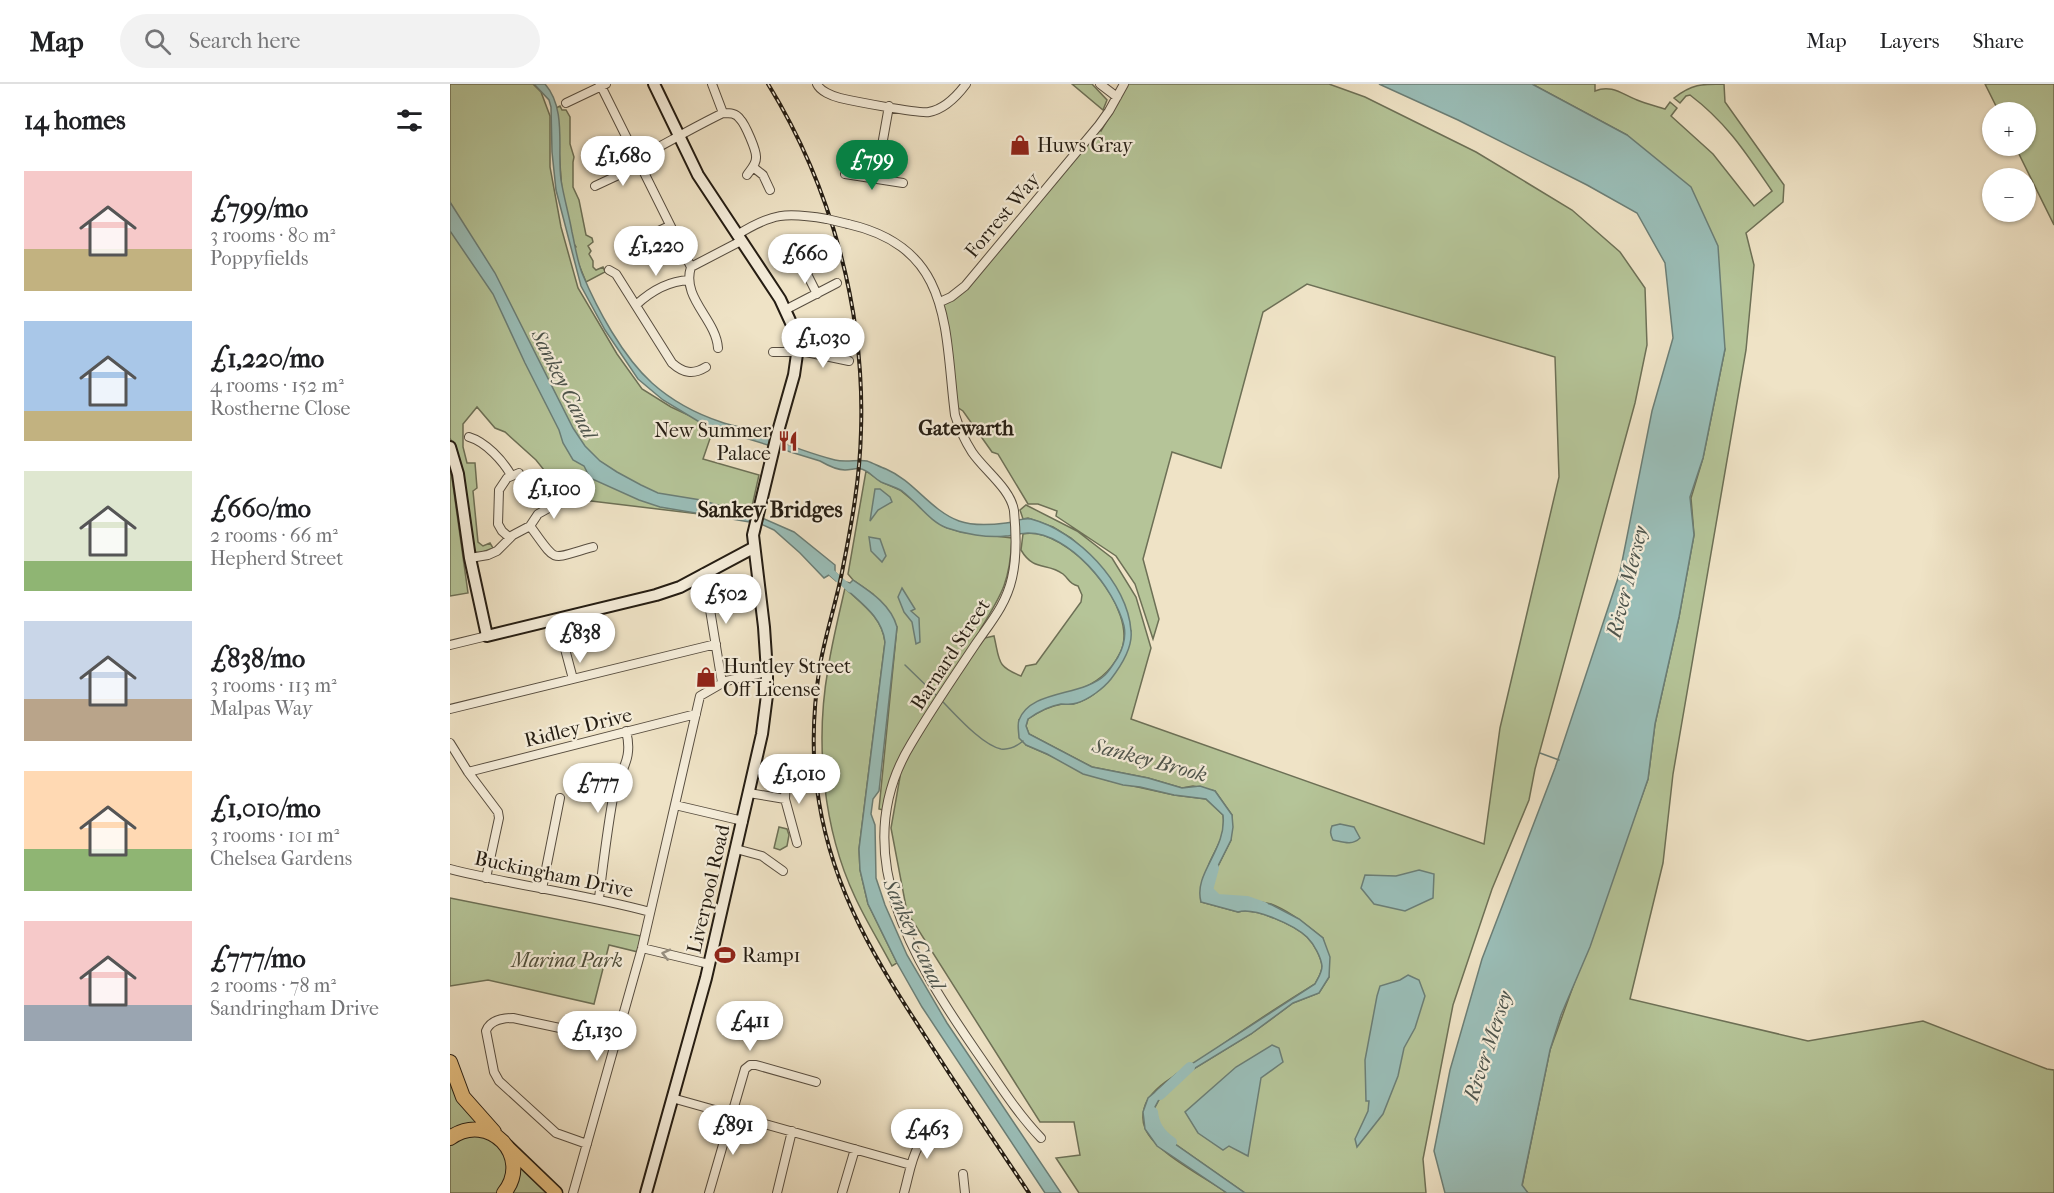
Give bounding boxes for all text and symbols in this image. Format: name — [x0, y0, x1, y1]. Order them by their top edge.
search box — [120, 14, 540, 68]
text: Map — [30, 25, 84, 58]
icon: search — [141, 25, 174, 58]
text: Search here — [189, 28, 300, 54]
text: Map — [1806, 29, 1847, 53]
text: Layers — [1880, 29, 1939, 53]
text: Share — [1972, 29, 2024, 53]
map controls — [1982, 102, 2036, 222]
button: + — [1982, 102, 2036, 156]
icon: filters — [393, 104, 426, 137]
text: 14 homes — [24, 105, 126, 136]
shop icon: Huws Gray — [1008, 133, 1032, 157]
place label: Huws Gray — [1037, 134, 1134, 157]
pin: £1,680 — [574, 136, 672, 187]
pin: £799 — [836, 140, 908, 191]
text: £1,680 — [595, 144, 651, 167]
text: £799 — [850, 148, 894, 171]
street label: Forrest Way — [960, 167, 1046, 263]
button: − — [1982, 168, 2036, 222]
text: £799/mo — [210, 193, 308, 224]
icon: home — [72, 195, 144, 267]
text: 3 rooms · 80 m² — [210, 224, 335, 247]
pin: £1,220 — [607, 226, 705, 277]
text: £1,220 — [628, 234, 684, 257]
pin: £660 — [769, 234, 841, 285]
text: £660 — [782, 242, 828, 265]
text: Poppyfields — [210, 247, 308, 270]
pin: £1,030 — [774, 318, 872, 369]
water label: Sankey Canal — [526, 325, 603, 445]
text: £1,030 — [796, 326, 850, 349]
text: £1,220/mo — [210, 343, 324, 374]
icon: home — [72, 345, 144, 417]
text: 4 rooms · 152 m² — [210, 374, 344, 397]
text: Rostherne Close — [210, 397, 350, 420]
district label: Gatewarth — [918, 416, 1014, 440]
place label: New Summer Palace — [654, 419, 771, 465]
restaurant icon: New Summer Palace — [776, 429, 800, 453]
pin: £1,100 — [505, 469, 603, 520]
text: £1,100 — [527, 477, 581, 500]
text: £660/mo — [210, 493, 311, 524]
icon: home — [72, 495, 144, 567]
district label: Sankey Bridges — [697, 497, 843, 523]
water label: River Mersey — [1601, 522, 1653, 642]
text: 2 rooms · 66 m² — [210, 524, 338, 547]
text: Hepherd Street — [210, 547, 343, 570]
pin: £502 — [690, 574, 762, 625]
text: £502 — [704, 582, 748, 605]
street label: Barnard Street — [906, 594, 995, 714]
pin: £838 — [544, 613, 616, 664]
text: £838 — [559, 621, 601, 644]
text: £838/mo — [210, 643, 305, 674]
icon: home — [72, 645, 144, 717]
place label: Huntley Street Off License — [723, 655, 851, 701]
shop icon: Huntley Street Off License — [694, 665, 718, 689]
text: 3 rooms · 113 m² — [210, 674, 337, 697]
text: Malpas Way — [210, 697, 313, 720]
street label: Ridley Drive — [522, 703, 634, 752]
water label: Sankey Brook — [1089, 733, 1210, 787]
pin: £1,010 — [750, 754, 848, 805]
text: £1,010 — [772, 762, 826, 785]
pin: £777 — [562, 763, 634, 814]
text: £777 — [577, 771, 619, 794]
text: £1,010/mo — [210, 793, 321, 824]
icon: home — [72, 795, 144, 867]
street label: Liverpool Road — [682, 821, 735, 956]
text: 3 rooms · 101 m² — [210, 824, 339, 847]
street label: Buckingham Drive — [472, 846, 636, 903]
text: Chelsea Gardens — [210, 847, 352, 870]
water label: Sankey Canal — [878, 874, 951, 996]
text: £777/mo — [210, 943, 306, 974]
sports icon: Ramp1 — [713, 943, 737, 967]
place label: Ramp1 — [742, 944, 801, 967]
icon: home — [72, 945, 144, 1017]
one-way arrow — [661, 948, 671, 961]
park label: Marina Park — [509, 949, 623, 972]
text: 2 rooms · 78 m² — [210, 974, 336, 997]
water label: River Mersey — [1458, 987, 1518, 1106]
text: Sandringham Drive — [210, 997, 379, 1020]
pin: £411 — [714, 1001, 786, 1052]
text: £411 — [730, 1009, 770, 1032]
pin: £1,130 — [548, 1011, 646, 1062]
text: £1,130 — [572, 1019, 623, 1042]
pin: £891 — [697, 1105, 769, 1156]
pin: £463 — [891, 1109, 963, 1160]
text: £891 — [712, 1113, 754, 1136]
text: £463 — [905, 1117, 949, 1140]

